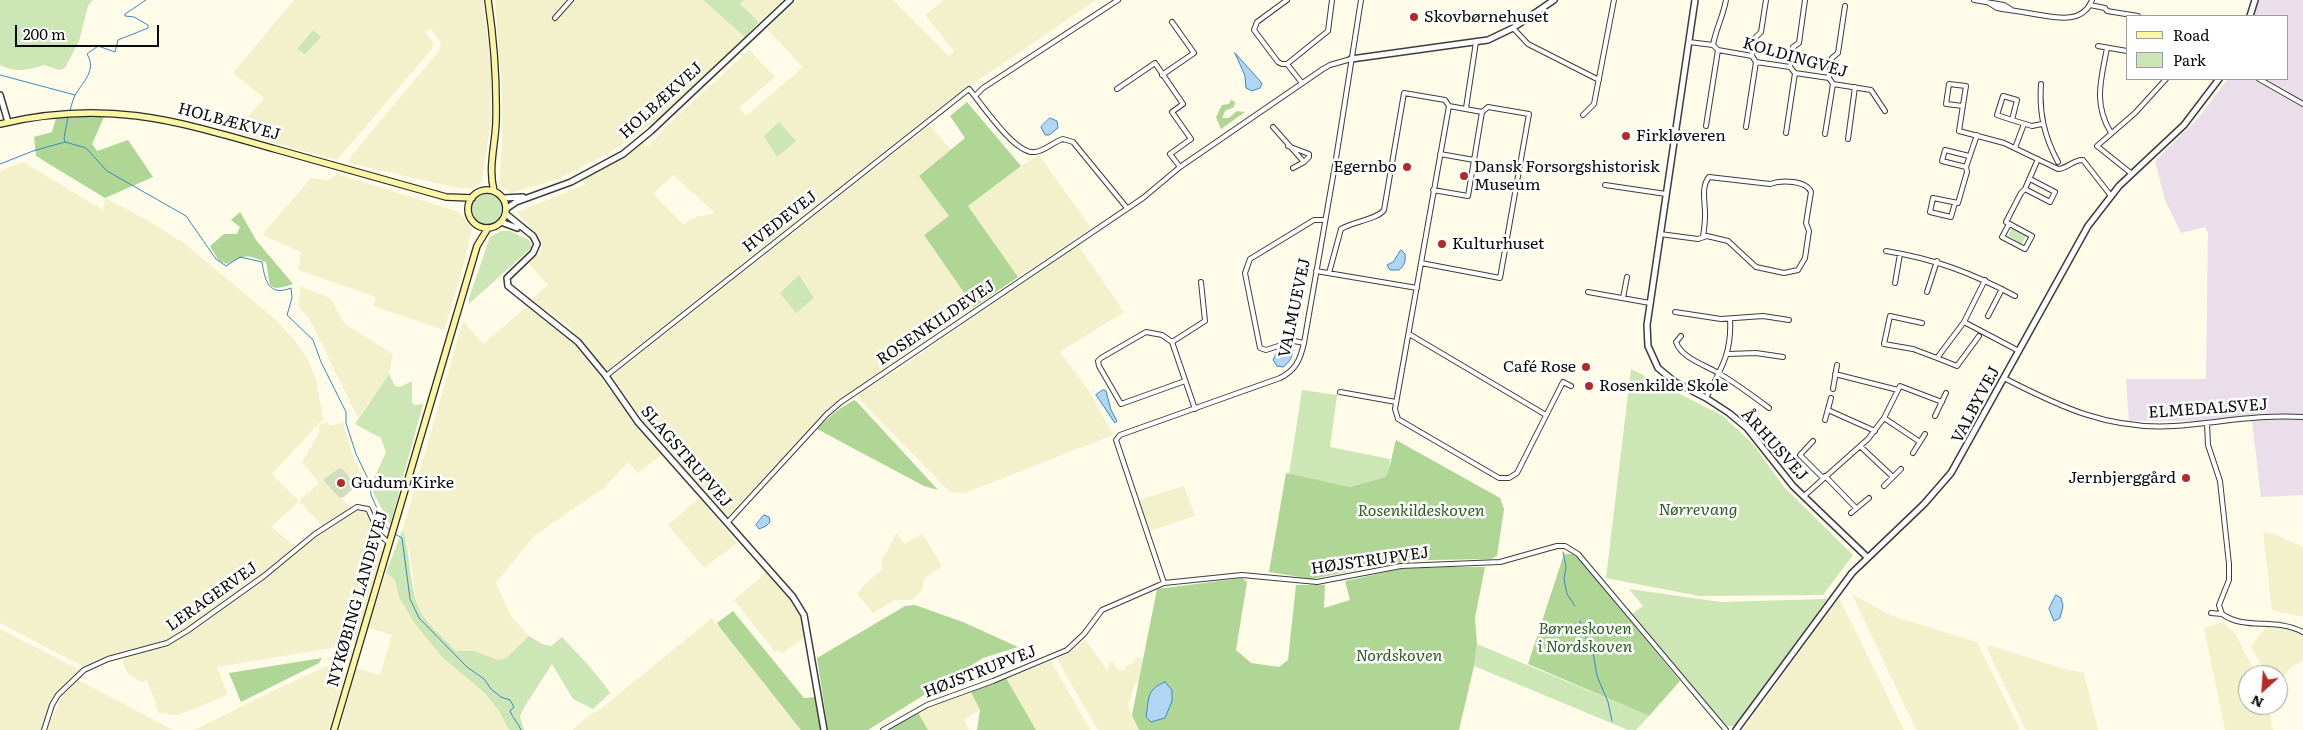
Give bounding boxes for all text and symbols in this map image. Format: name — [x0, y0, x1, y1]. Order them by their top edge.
place label: Skovbørnehuset — [1424, 7, 1549, 27]
marker: Skovbørnehuset — [1408, 11, 1420, 23]
scale bar — [18, 15, 161, 47]
legend — [2126, 15, 2288, 80]
text: 200 m — [23, 22, 66, 45]
text: Road — [2173, 23, 2209, 46]
street label: KOLDINGVEJ — [1740, 34, 1850, 82]
text: Park — [2173, 48, 2206, 71]
street label: HOLBÆKVEJ — [616, 59, 706, 143]
street label: HOLBÆKVEJ — [176, 99, 282, 145]
place label: Firkløveren — [1636, 126, 1726, 146]
marker: Firkløveren — [1620, 130, 1632, 142]
place label: Egernbo — [1333, 157, 1397, 177]
place label: Dansk Forsorgshistorisk Museum — [1474, 157, 1660, 195]
marker: Egernbo — [1401, 161, 1413, 173]
marker: Dansk Forsorgshistorisk Museum — [1458, 170, 1470, 182]
street label: HVEDEVEJ — [739, 187, 821, 257]
place label: Kulturhuset — [1452, 234, 1544, 254]
marker: Kulturhuset — [1436, 238, 1448, 250]
street label: VALMUEVEJ — [1275, 256, 1315, 360]
street label: ROSENKILDEVEJ — [873, 276, 999, 370]
place label: Café Rose — [1503, 357, 1576, 377]
marker: Café Rose — [1580, 361, 1592, 373]
street label: VALBYVEJ — [1948, 363, 2004, 447]
place label: Rosenkilde Skole — [1599, 376, 1728, 396]
marker: Rosenkilde Skole — [1583, 380, 1595, 392]
street label: ELMEDALSVEJ — [2148, 395, 2268, 423]
street label: SLAGSTRUPVEJ — [637, 402, 735, 512]
street label: ÅRHUSVEJ — [1737, 405, 1811, 485]
place label: Jernbjerggård — [2068, 468, 2176, 488]
marker: Jernbjerggård — [2180, 472, 2192, 484]
place label: Gudum Kirke — [351, 473, 454, 493]
marker: Gudum Kirke — [335, 477, 347, 489]
park label: Nørrevang — [1658, 500, 1738, 520]
park label: Rosenkildeskoven — [1357, 501, 1485, 521]
street label: NYKØBING LANDEVEJ — [324, 509, 392, 689]
street label: HØJSTRUPVEJ — [1310, 543, 1430, 579]
street label: LERAGERVEJ — [163, 559, 261, 635]
park label: Børneskoven i Nordskoven — [1538, 619, 1632, 657]
street label: HØJSTRUPVEJ — [921, 642, 1039, 702]
park label: Nordskoven — [1356, 646, 1442, 666]
north arrow — [2238, 665, 2288, 715]
text: N — [2247, 691, 2267, 714]

